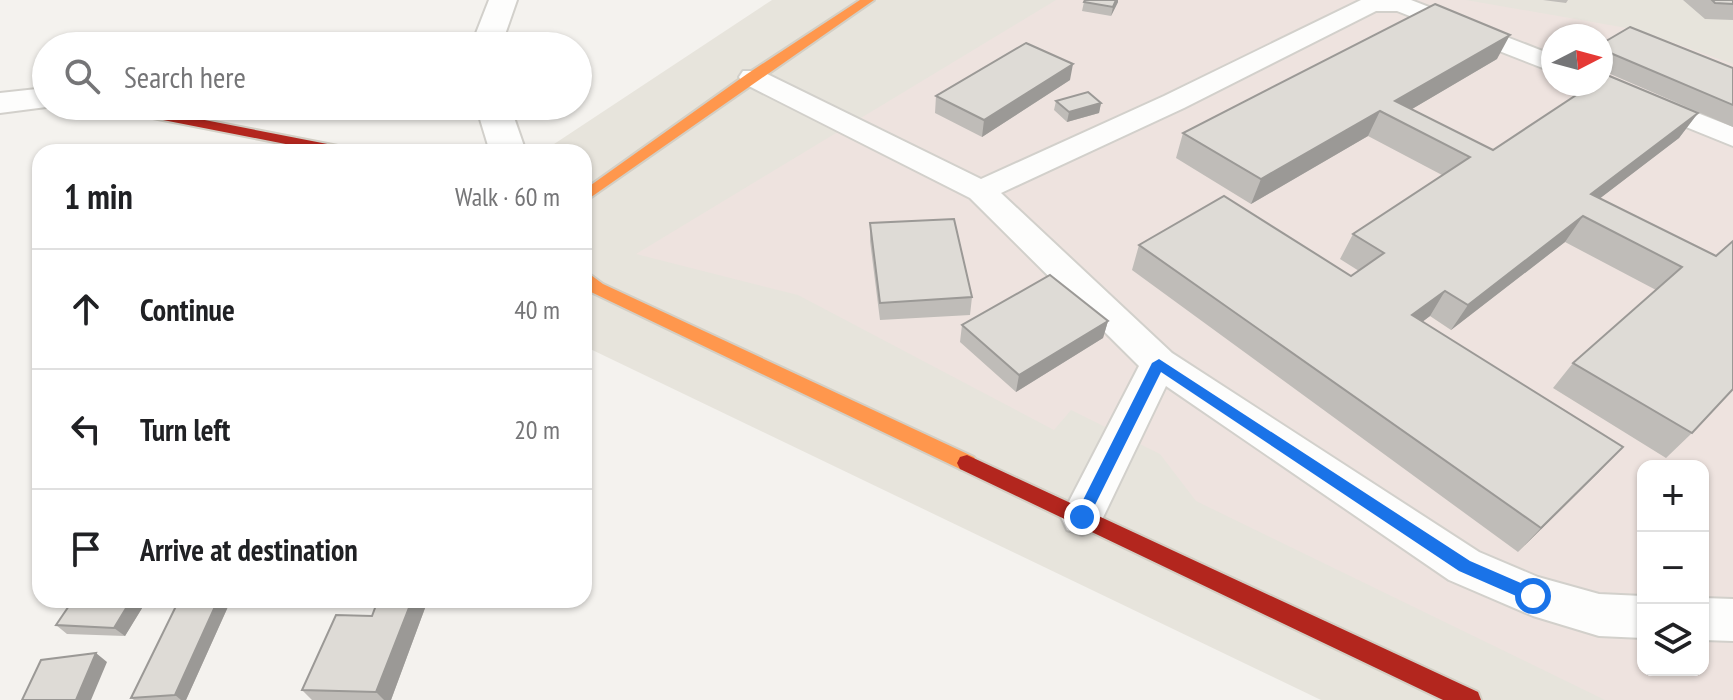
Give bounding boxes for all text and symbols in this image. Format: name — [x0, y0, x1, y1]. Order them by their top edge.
north arrow — [1541, 24, 1613, 96]
search box — [32, 32, 592, 120]
icon: search — [60, 54, 104, 98]
text: Search here — [124, 57, 246, 96]
text: 1 min — [64, 174, 133, 218]
text: Walk · 60 m — [455, 180, 560, 213]
icon: ahead — [64, 287, 108, 331]
text: Continue — [140, 290, 235, 329]
text: 40 m — [514, 293, 560, 326]
icon: left — [64, 407, 108, 451]
text: Turn left — [140, 410, 230, 449]
text: 20 m — [514, 413, 560, 446]
map controls — [1637, 460, 1709, 676]
button: + — [1637, 460, 1709, 532]
route end — [1064, 499, 1100, 535]
icon: arrive — [64, 527, 108, 571]
text: Arrive at destination — [140, 530, 358, 569]
button: − — [1637, 532, 1709, 604]
route start — [1515, 578, 1551, 614]
button: layers — [1637, 604, 1709, 676]

